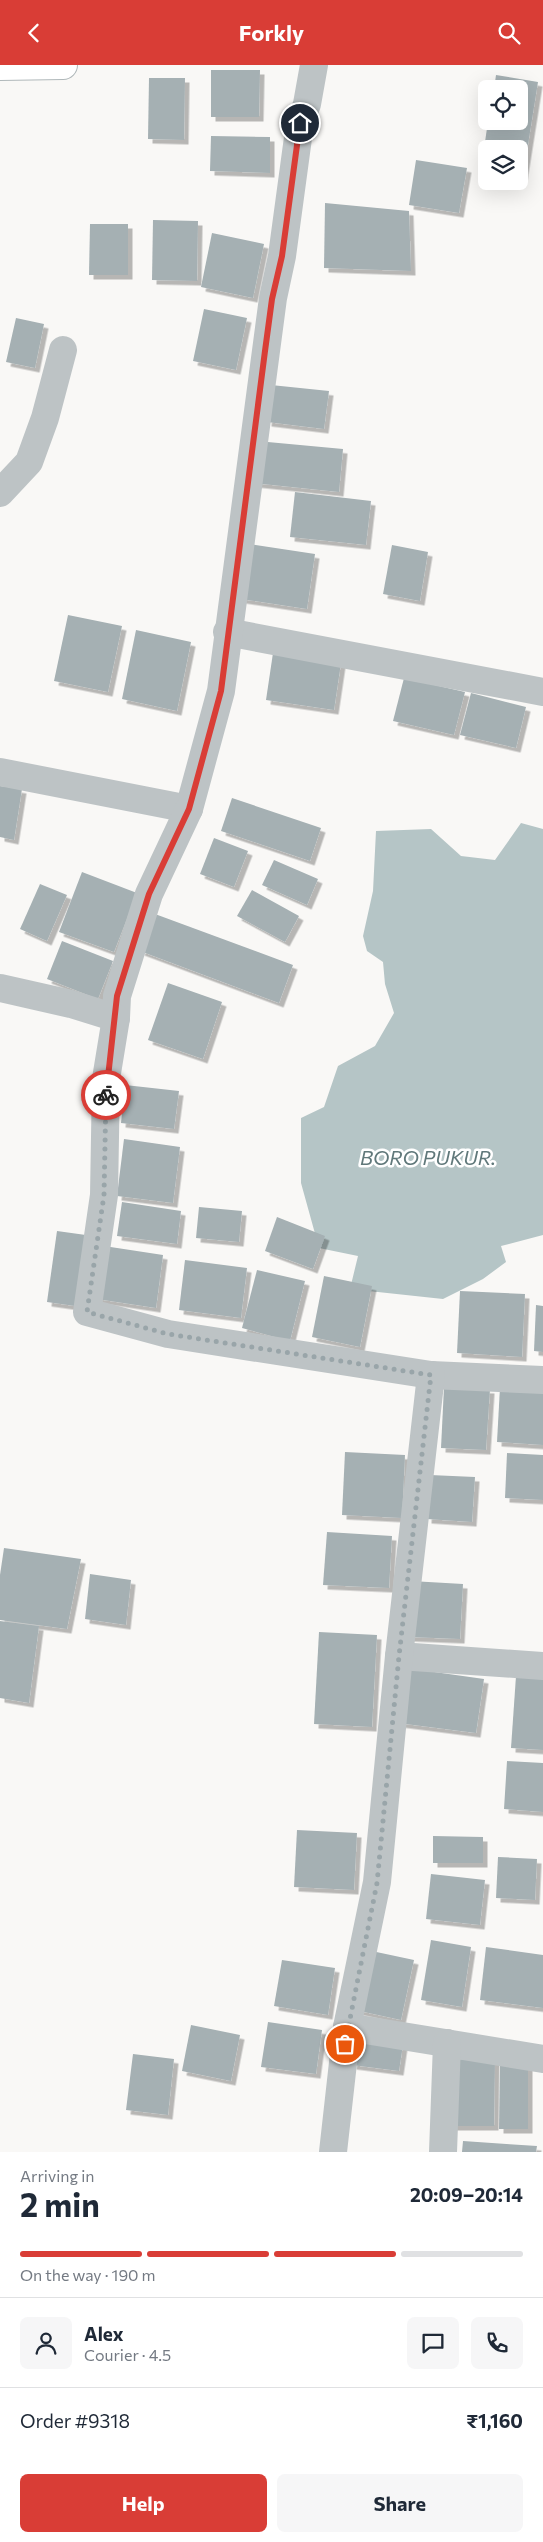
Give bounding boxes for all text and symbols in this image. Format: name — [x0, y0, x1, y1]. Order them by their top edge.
icon: back — [20, 19, 48, 47]
text: Forkly — [239, 19, 304, 46]
icon: search — [495, 19, 523, 47]
map controls — [478, 80, 528, 190]
button: locate — [478, 80, 528, 130]
pin — [279, 102, 321, 144]
icon: home — [286, 109, 314, 137]
button: layers — [478, 140, 528, 190]
courier — [81, 1070, 131, 1120]
icon: bike — [92, 1081, 120, 1109]
water label: BORO PUKUR. — [360, 1145, 496, 1169]
pin — [324, 2023, 366, 2065]
icon: bag — [331, 2030, 359, 2058]
text: Arriving in — [20, 2166, 94, 2185]
text: 20:09–20:14 — [410, 2183, 523, 2206]
text: 2 min — [20, 2184, 100, 2224]
text: On the way · 190 m — [20, 2265, 156, 2284]
button: person — [20, 2317, 72, 2369]
button: chat — [407, 2317, 459, 2369]
button: phone — [471, 2317, 523, 2369]
text: Alex — [84, 2322, 124, 2345]
text: Courier · 4.5 — [84, 2345, 171, 2364]
text: Order #9318 — [20, 2409, 130, 2432]
text: ₹1,160 — [466, 2409, 523, 2432]
button: Help — [20, 2474, 267, 2532]
button: Share — [277, 2474, 523, 2532]

